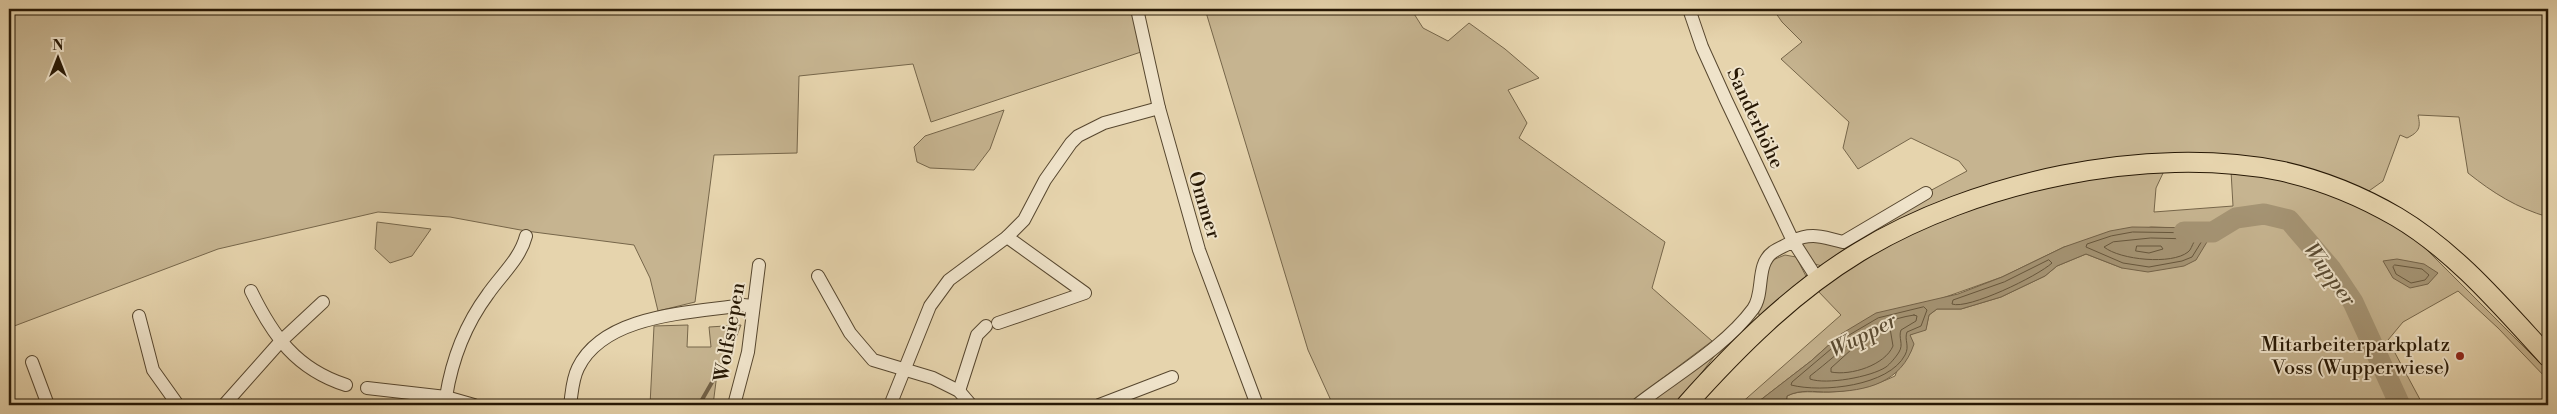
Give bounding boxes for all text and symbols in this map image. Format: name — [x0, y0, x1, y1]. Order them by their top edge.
north arrow — [32, 32, 82, 82]
text: N — [52, 37, 64, 55]
street label: Sanderhöhe — [1720, 64, 1789, 173]
street label: Ommer — [1181, 169, 1226, 243]
water label: Wupper — [2298, 238, 2361, 312]
street label: Wolfsiepen — [709, 281, 752, 385]
water label: Wupper — [1825, 307, 1902, 364]
place label: Mitarbeiterparkplatz Voss (Wupperwiese) — [2261, 333, 2450, 381]
marker: Mitarbeiterparkplatz Voss (Wupperwiese) — [2454, 350, 2466, 362]

